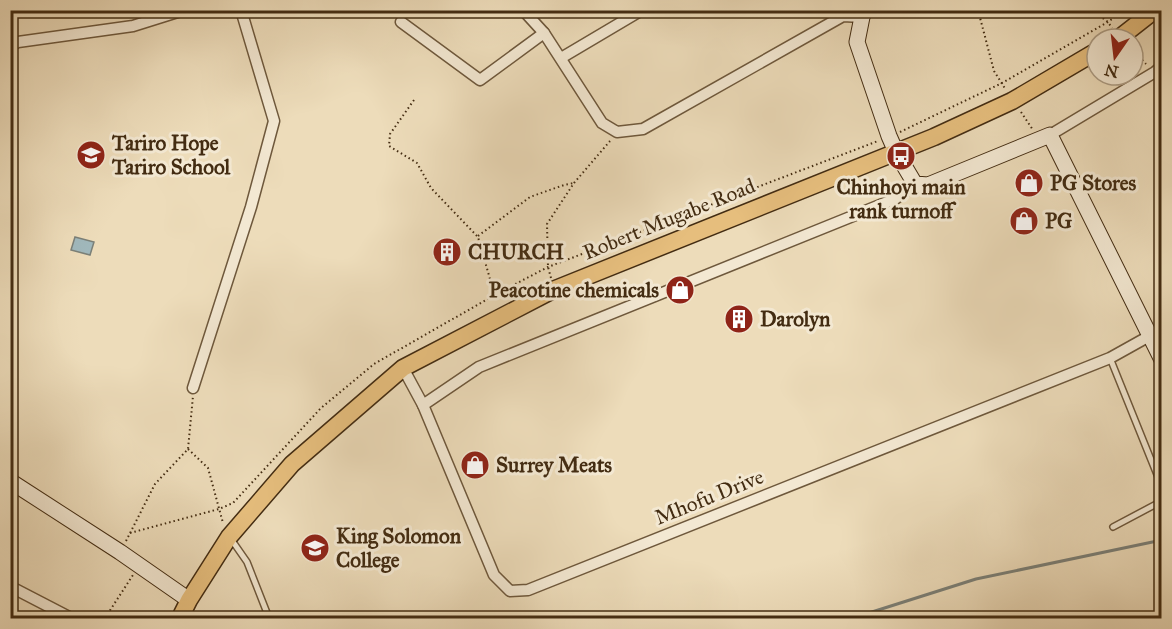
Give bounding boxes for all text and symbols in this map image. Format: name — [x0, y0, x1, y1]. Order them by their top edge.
north arrow — [1085, 27, 1145, 87]
text: N — [1102, 60, 1120, 82]
place label: Tariro Hope Tariro School — [111, 130, 232, 180]
school or university icon: Tariro Hope Tariro School — [75, 139, 107, 171]
bus stop icon: Chinhoyi main rank turnoff — [885, 140, 917, 172]
shop icon: PG Stores — [1013, 167, 1045, 199]
place label: PG Stores — [1050, 170, 1137, 196]
street label: Robert Mugabe Road — [579, 172, 759, 265]
place label: Chinhoyi main rank turnoff — [836, 174, 966, 224]
shop icon: PG — [1008, 205, 1040, 237]
place label: PG — [1045, 208, 1073, 234]
building icon: CHURCH — [431, 236, 463, 268]
place label: CHURCH — [468, 239, 564, 265]
shop icon: Peacotine chemicals — [664, 274, 696, 306]
place label: Peacotine chemicals — [489, 277, 659, 303]
building icon: Darolyn — [723, 303, 755, 335]
place label: Darolyn — [760, 306, 831, 332]
shop icon: Surrey Meats — [459, 449, 491, 481]
place label: Surrey Meats — [496, 452, 612, 478]
street label: Mhofu Drive — [651, 463, 768, 531]
place label: King Solomon College — [336, 523, 462, 573]
school or university icon: King Solomon College — [299, 532, 331, 564]

